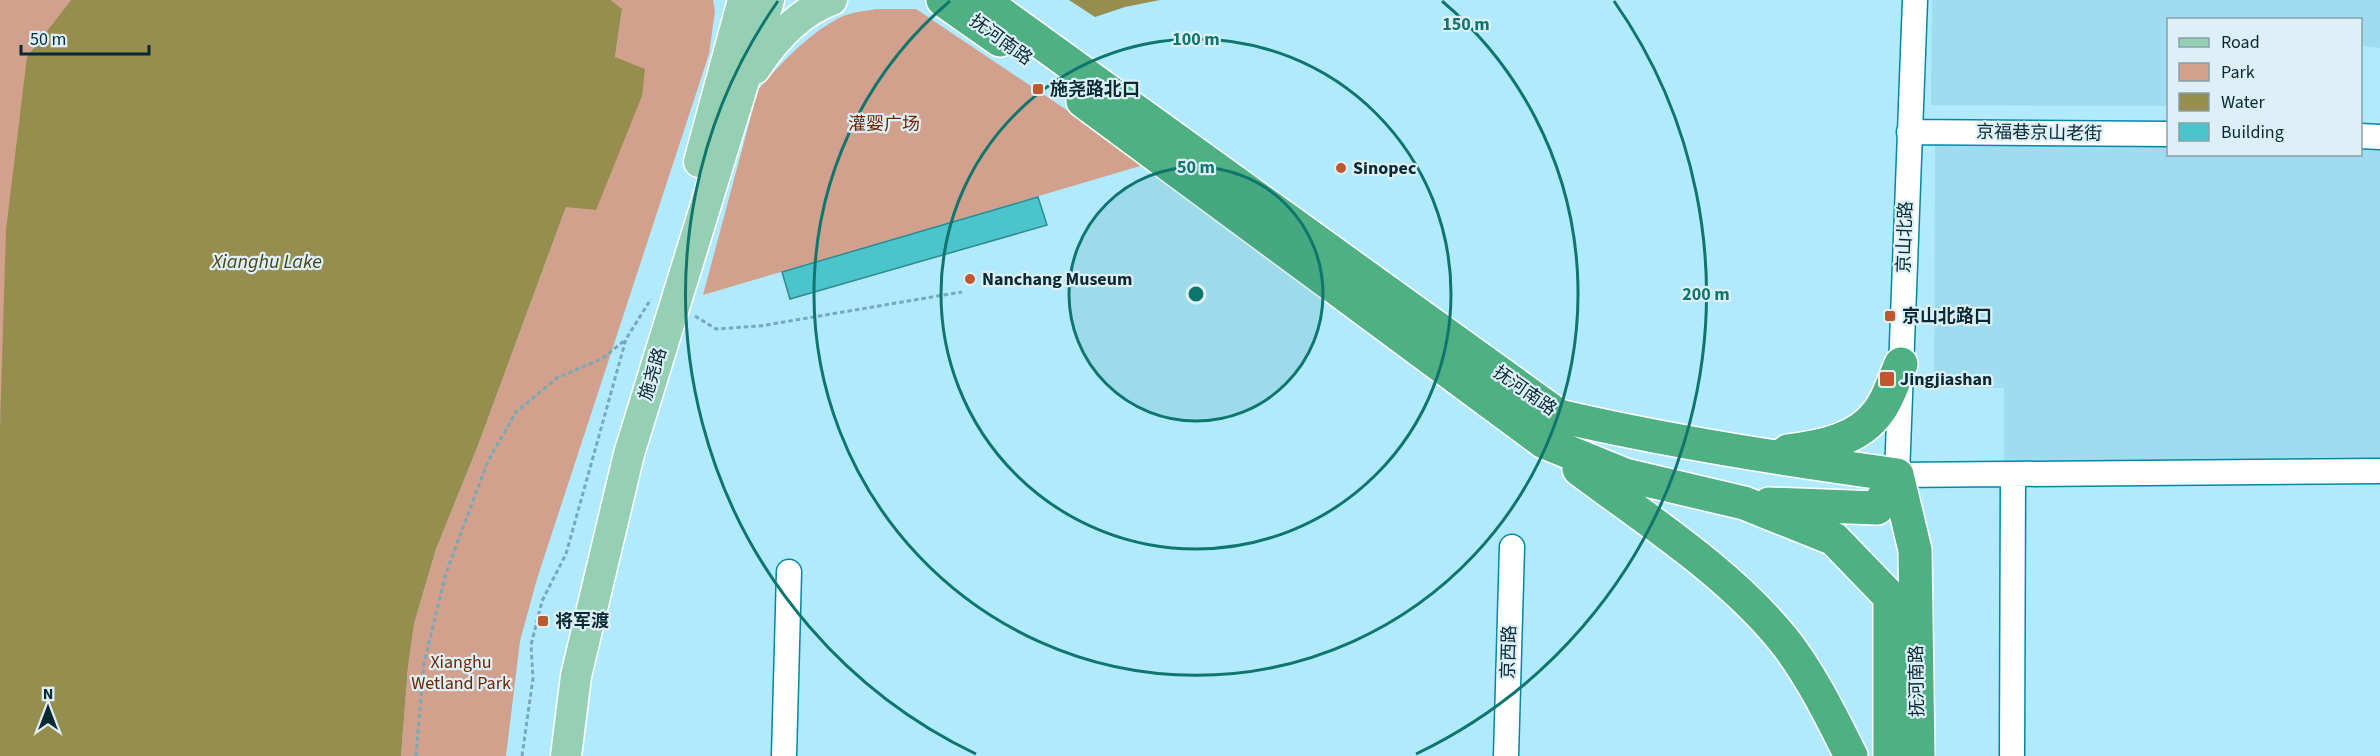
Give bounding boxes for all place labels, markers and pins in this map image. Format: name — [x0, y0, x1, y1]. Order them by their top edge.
place label: 施尧路北口 — [1050, 77, 1140, 102]
marker: 施尧路北口 — [1031, 82, 1045, 96]
place label: Sinopec — [1353, 156, 1417, 181]
marker: Sinopec — [1334, 161, 1348, 175]
place label: Nanchang Museum — [982, 267, 1132, 292]
marker: Nanchang Museum — [963, 272, 977, 286]
centre of rings — [1186, 284, 1206, 304]
place label: 京山北路口 — [1902, 304, 1992, 329]
marker: 京山北路口 — [1883, 309, 1897, 323]
place label: Jingjiashan — [1900, 367, 1992, 392]
marker: Jingjiashan — [1878, 370, 1896, 388]
place label: 将军渡 — [555, 609, 609, 634]
marker: 将军渡 — [536, 614, 550, 628]

